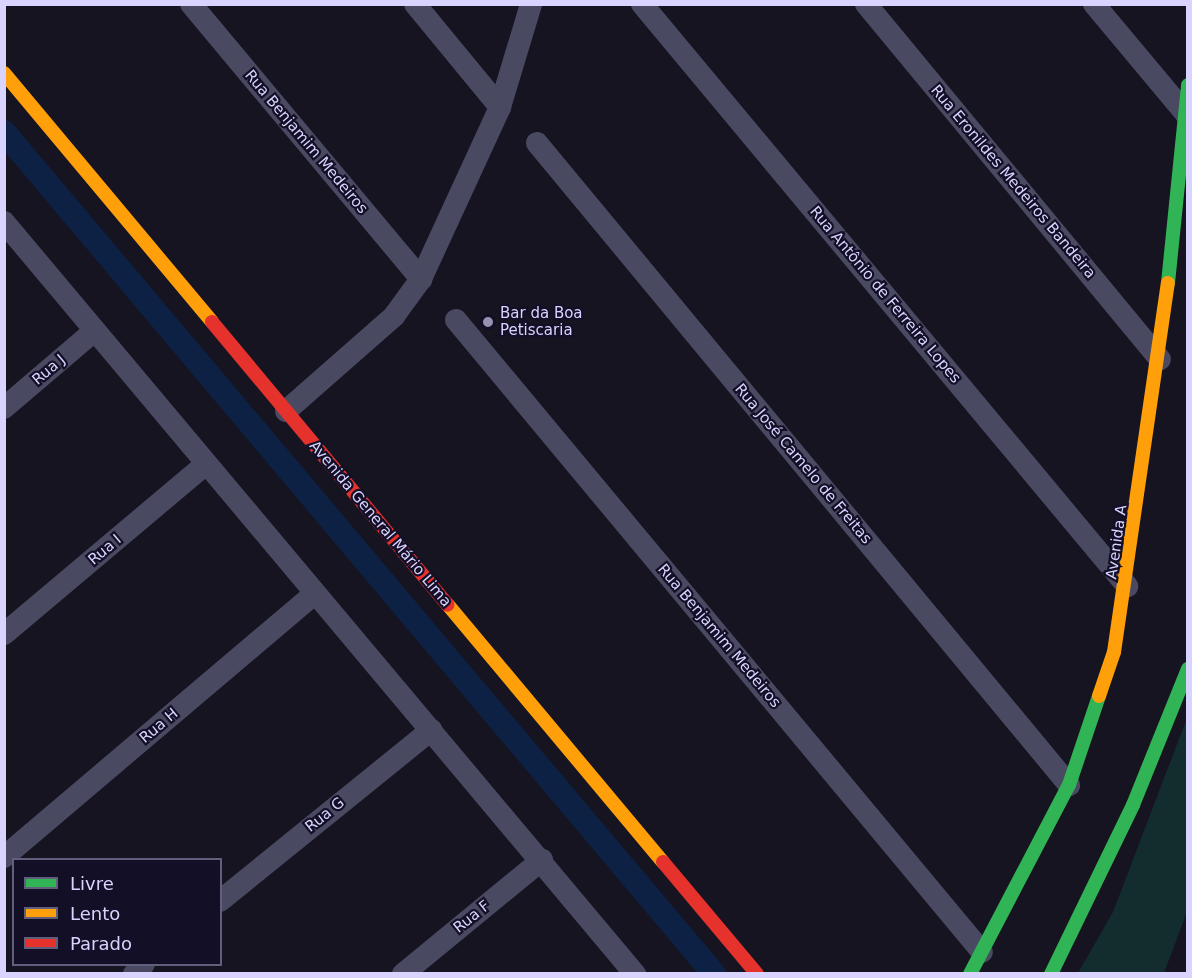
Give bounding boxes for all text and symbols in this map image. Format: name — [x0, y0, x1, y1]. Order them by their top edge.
street label: Rua Benjamim Medeiros — [241, 67, 371, 217]
street label: Rua Eronildes Medeiros Bandeira — [927, 82, 1099, 282]
street label: Rua Antônio de Ferreira Lopes — [806, 203, 964, 387]
place label: Bar da Boa Petiscaria — [500, 304, 583, 339]
marker: Bar da Boa Petiscaria — [481, 315, 495, 329]
street label: Rua J — [29, 351, 69, 389]
street label: Rua José Camelo de Freitas — [731, 380, 875, 548]
street label: Avenida General Mário Lima — [305, 437, 455, 611]
street label: Avenida A — [1103, 504, 1131, 580]
street label: Rua I — [85, 531, 125, 569]
street label: Rua Benjamim Medeiros — [654, 561, 784, 711]
street label: Rua H — [136, 705, 182, 747]
street label: Rua G — [302, 794, 348, 836]
legend — [12, 858, 222, 966]
text: Livre — [70, 873, 114, 894]
street label: Rua F — [450, 897, 494, 937]
text: Lento — [70, 903, 120, 924]
text: Parado — [70, 933, 132, 954]

